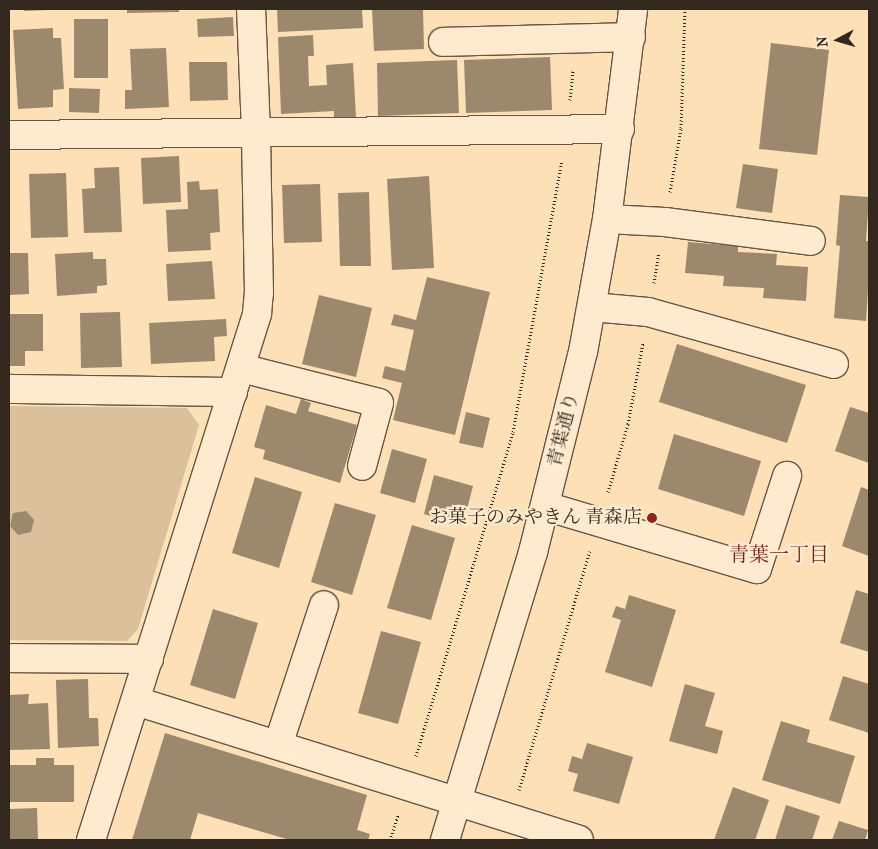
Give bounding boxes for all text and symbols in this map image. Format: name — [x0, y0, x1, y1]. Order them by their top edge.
north arrow — [813, 15, 863, 65]
text: N — [814, 35, 832, 48]
street label: 青葉通り — [544, 390, 584, 470]
place label: お菓子のみやきん 青森店 — [429, 507, 642, 529]
marker: お菓子のみやきん 青森店 — [646, 512, 658, 524]
district label: 青葉一丁目 — [729, 542, 829, 566]

